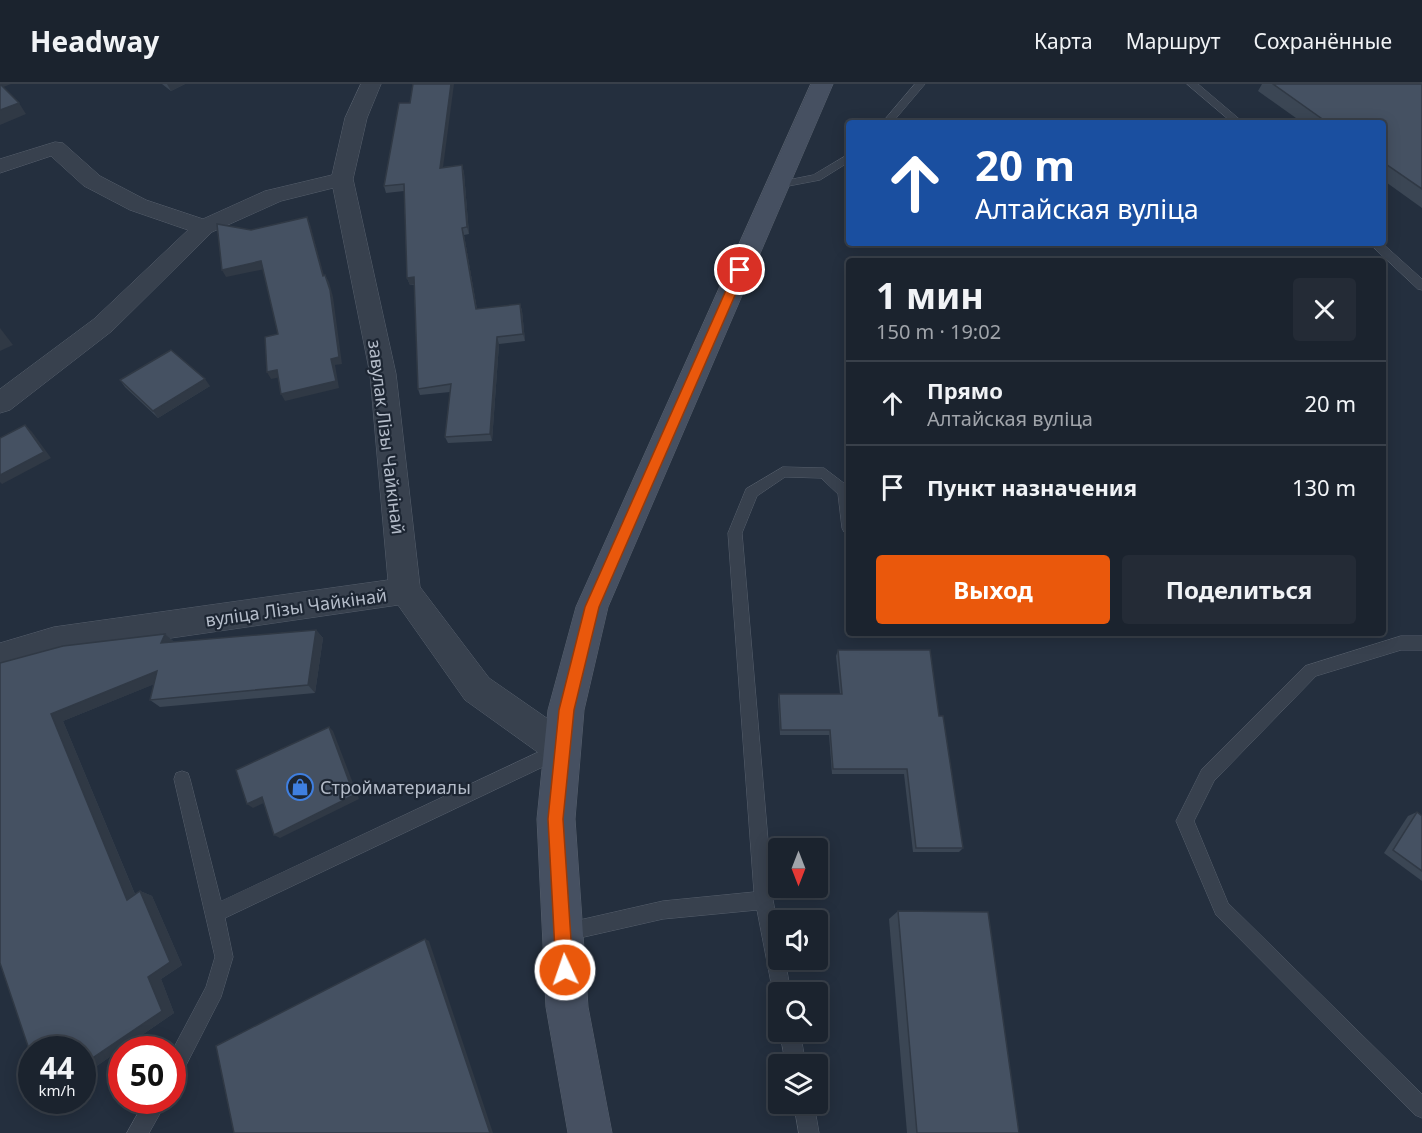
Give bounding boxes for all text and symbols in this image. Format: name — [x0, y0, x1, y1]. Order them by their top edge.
text: Headway — [30, 22, 159, 60]
text: Карта — [1034, 27, 1093, 55]
text: Маршрут — [1126, 27, 1221, 55]
text: Сохранённые — [1254, 27, 1392, 55]
text: 20 m — [975, 136, 1075, 193]
icon: ahead — [876, 144, 954, 222]
text: Алтайская вуліца — [975, 190, 1199, 227]
pin — [714, 244, 765, 295]
icon: arrive — [723, 253, 756, 286]
text: 1 мин — [876, 271, 984, 320]
button: close — [1293, 278, 1356, 341]
text: 150 m · 19:02 — [876, 318, 1001, 345]
street label: завулак Лізы Чайкінай — [363, 338, 411, 536]
text: Прямо — [927, 375, 1003, 405]
icon: ahead — [876, 387, 909, 420]
text: 20 m — [1305, 388, 1356, 418]
text: Алтайская вуліца — [927, 405, 1093, 432]
icon: arrive — [876, 471, 909, 504]
text: Пункт назначения — [927, 472, 1137, 502]
text: 130 m — [1292, 472, 1356, 502]
button: Выход — [876, 555, 1110, 624]
button: Поделиться — [1122, 555, 1356, 624]
street label: вуліца Лізы Чайкінай — [204, 582, 388, 632]
shop icon: Стройматериалы — [285, 772, 315, 802]
place label: Стройматериалы — [320, 775, 471, 799]
north arrow — [768, 838, 828, 898]
map controls — [768, 838, 828, 1114]
button: sound — [768, 910, 828, 970]
position arrow — [533, 938, 597, 1002]
button: search — [768, 982, 828, 1042]
speed limit sign: 50 — [108, 1036, 186, 1114]
text: 44 — [40, 1047, 74, 1088]
button: layers — [768, 1054, 828, 1114]
text: km/h — [39, 1080, 75, 1100]

